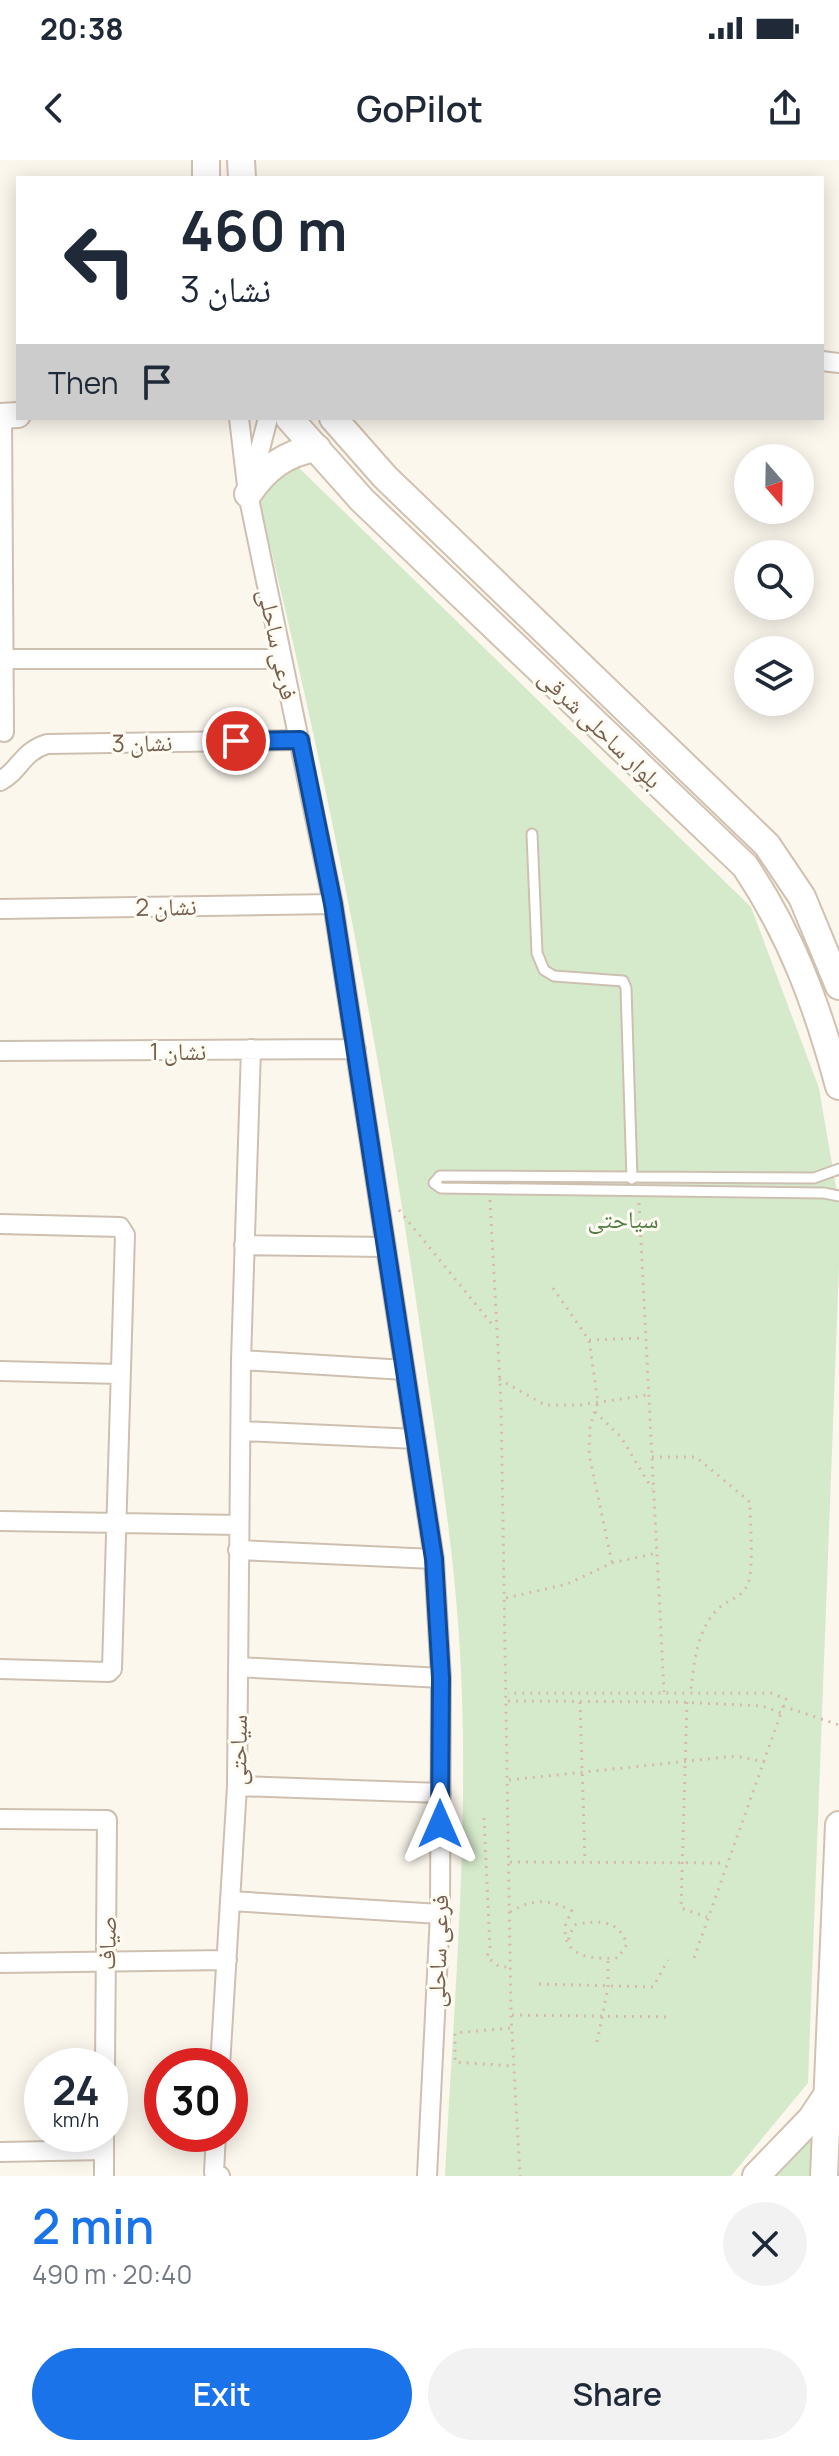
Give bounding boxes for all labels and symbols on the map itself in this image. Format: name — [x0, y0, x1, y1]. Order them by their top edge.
north arrow — [734, 444, 814, 524]
street label: فرعی ساحلی — [251, 585, 307, 703]
street label: بلوار ساحلی شرقی — [532, 661, 670, 795]
pin — [202, 707, 270, 775]
street label: نشان 3 — [111, 725, 173, 759]
street label: نشان 2 — [135, 889, 197, 923]
street label: نشان 1 — [150, 1034, 206, 1067]
park label: سیاحتی — [588, 1202, 658, 1235]
street label: سیاحتی — [220, 1714, 254, 1786]
position arrow — [398, 1782, 482, 1866]
street label: فرعی ساحلی — [419, 1894, 455, 2008]
street label: صیاف — [89, 1916, 123, 1970]
speed limit sign: 30 — [144, 2048, 248, 2152]

